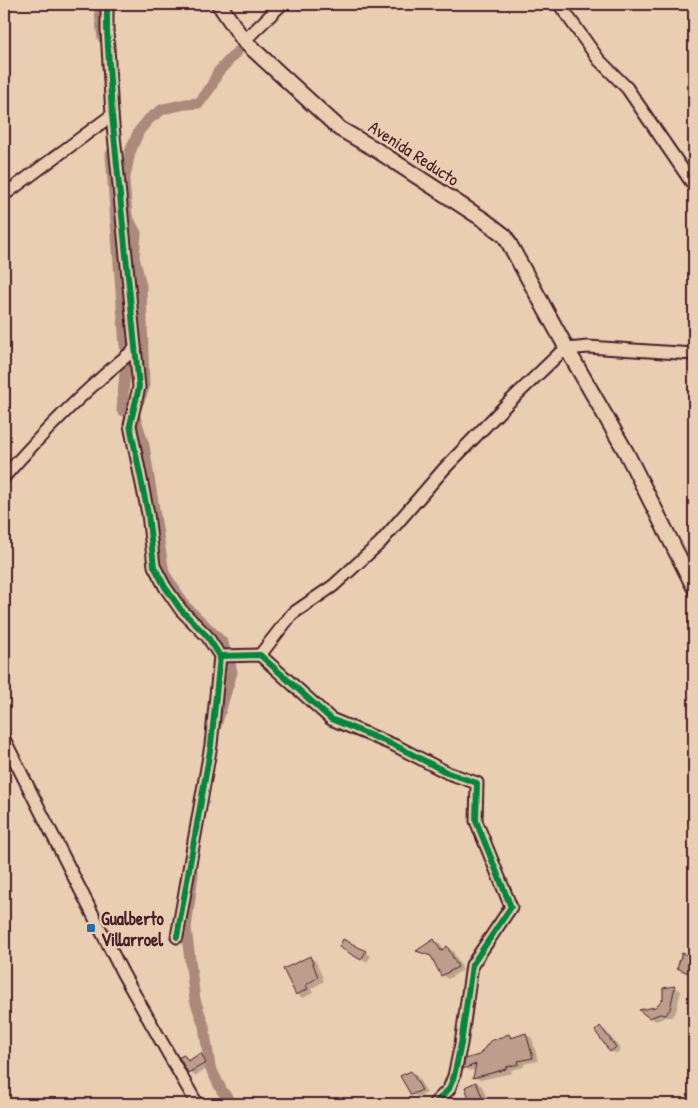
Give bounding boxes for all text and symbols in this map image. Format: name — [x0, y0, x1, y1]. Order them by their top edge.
street label: Avenida Reducto — [364, 114, 464, 192]
place label: Gualberto Villarroel — [101, 906, 164, 952]
marker: Gualberto Villarroel — [85, 922, 97, 934]

